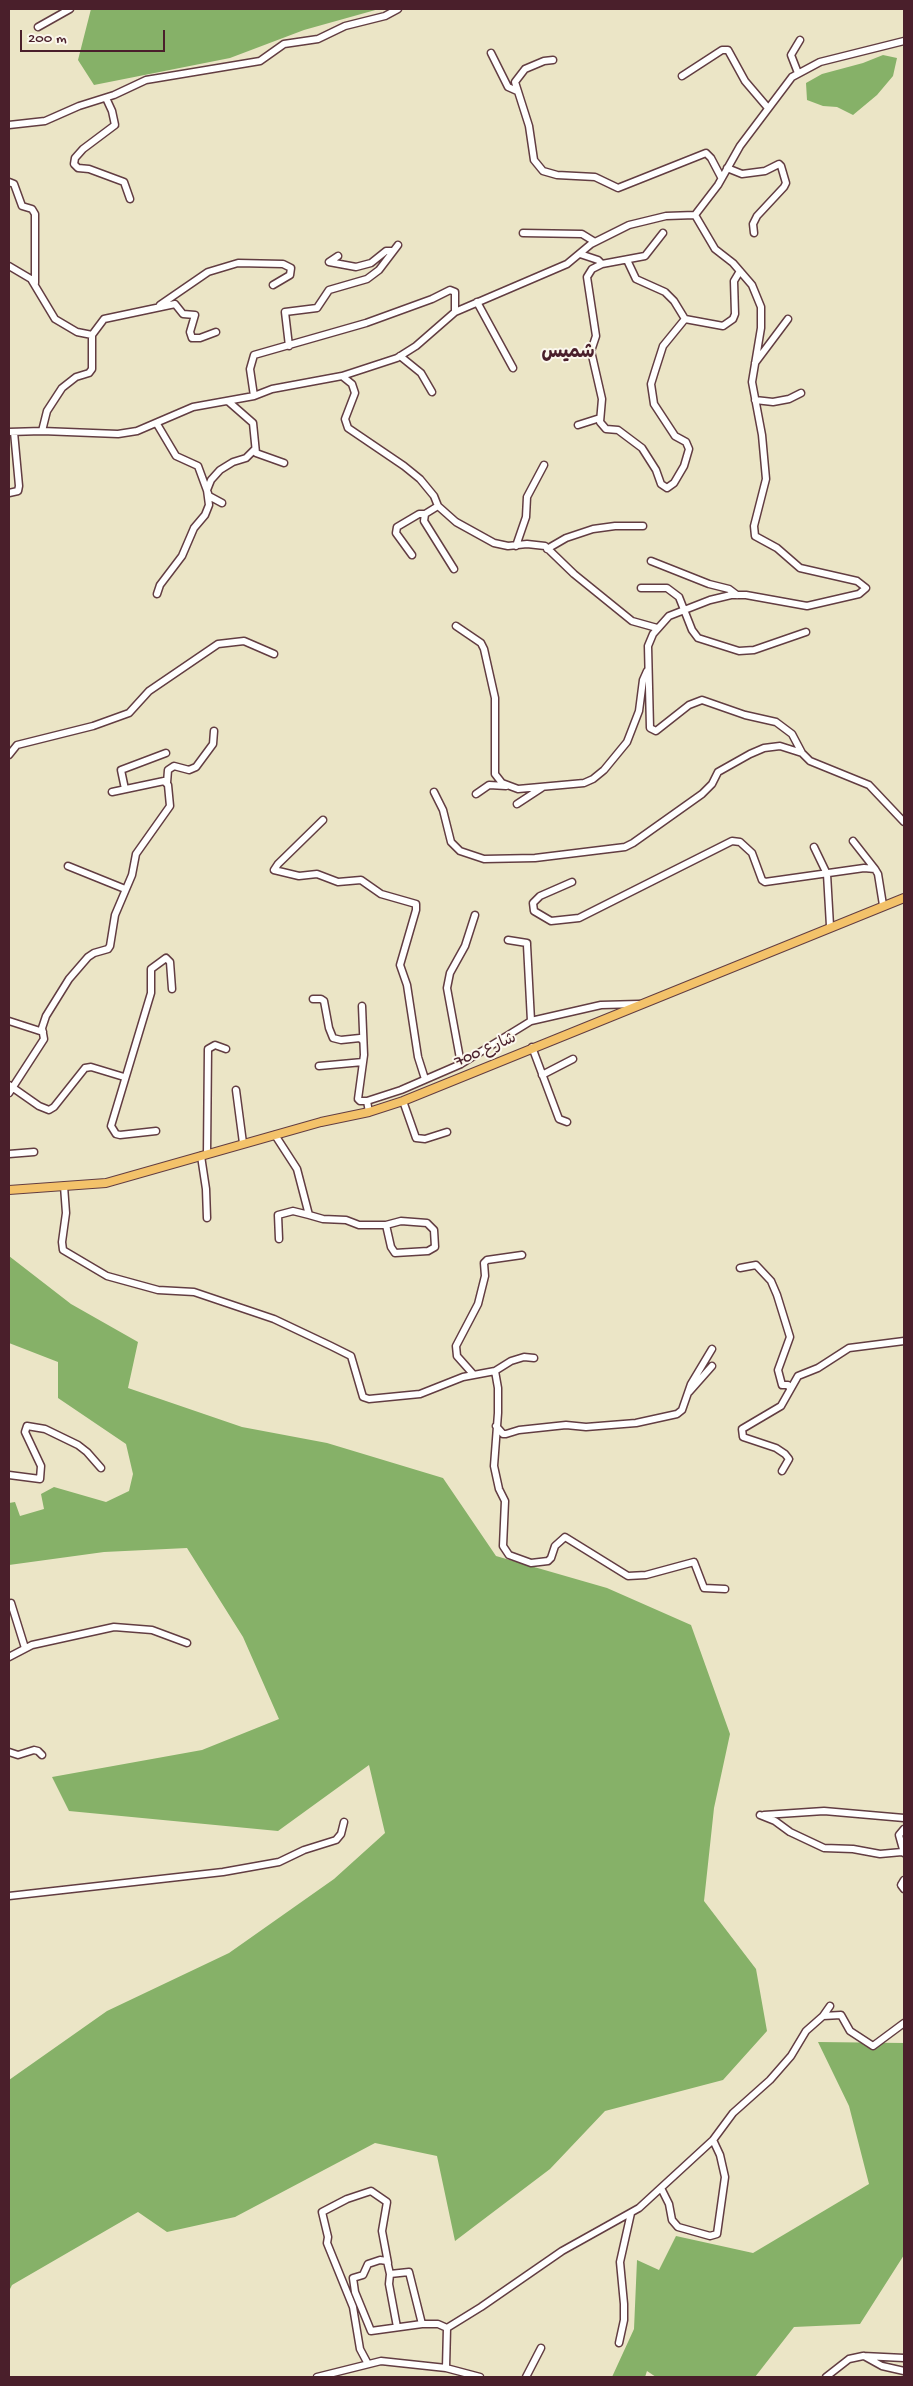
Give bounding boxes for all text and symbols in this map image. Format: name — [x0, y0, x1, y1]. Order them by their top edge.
scale bar — [22, 20, 168, 52]
text: 200 m — [28, 30, 67, 48]
district label: شميس — [541, 343, 595, 365]
street label: شارع 700 — [452, 1029, 520, 1073]

